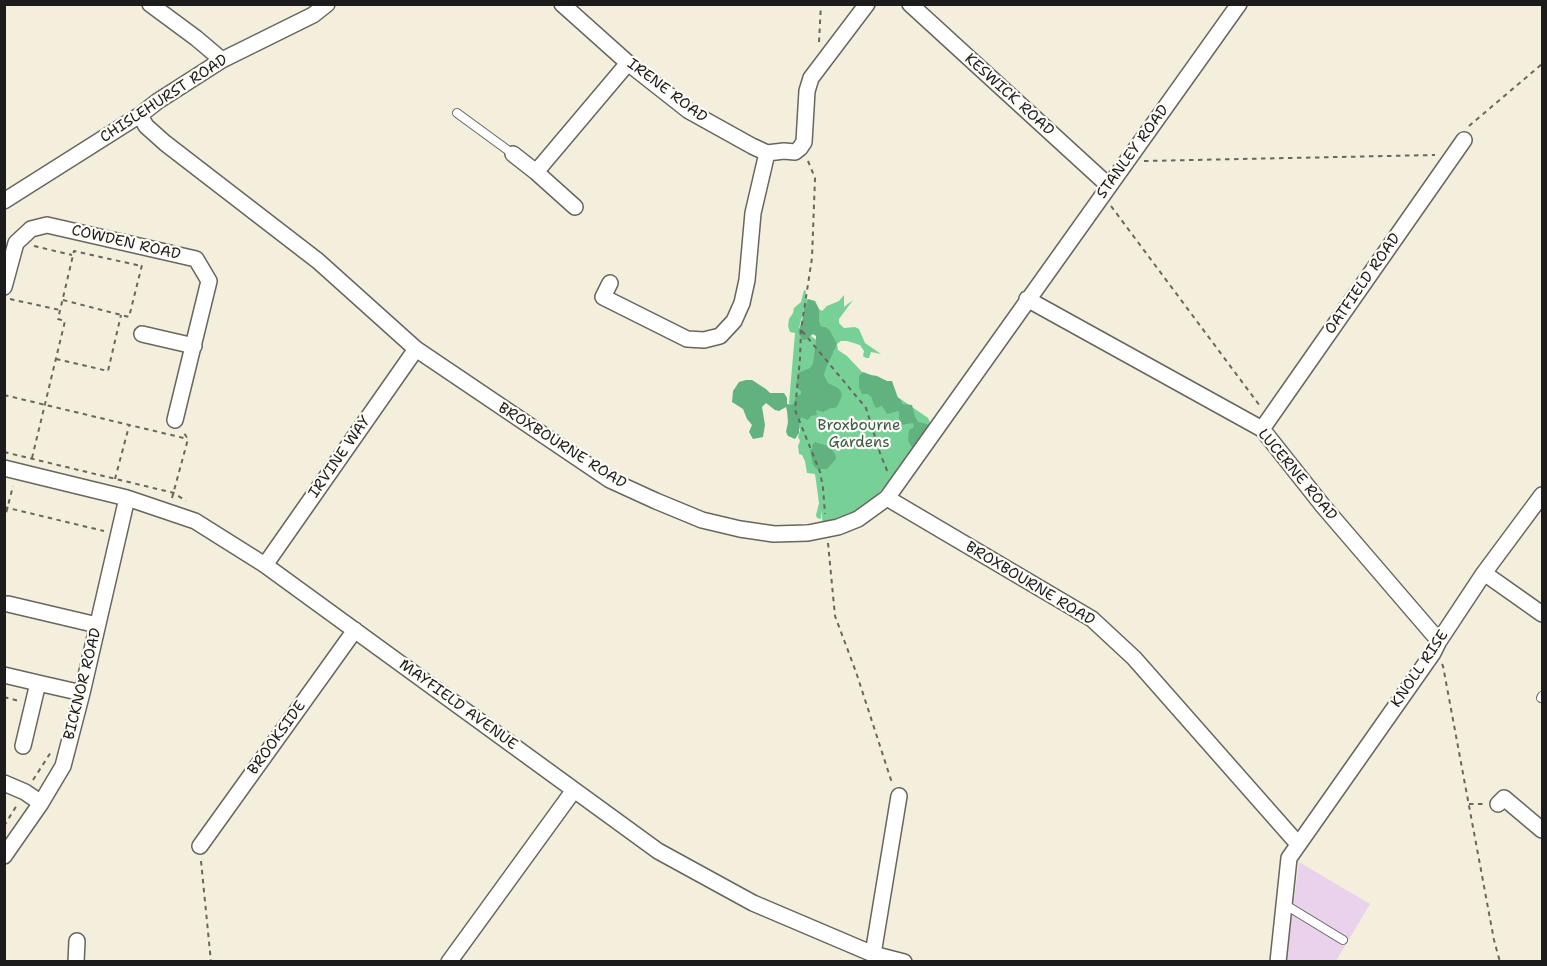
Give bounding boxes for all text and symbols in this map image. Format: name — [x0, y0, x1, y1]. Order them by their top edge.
street label: KESWICK ROAD — [961, 50, 1057, 140]
street label: CHISLEHURST ROAD — [97, 51, 231, 147]
street label: IRENE ROAD — [624, 55, 710, 127]
street label: STANLEY ROAD — [1093, 102, 1173, 202]
street label: COWDEN ROAD — [70, 222, 182, 264]
street label: OATFIELD ROAD — [1321, 230, 1405, 338]
street label: BROXBOURNE ROAD — [495, 399, 629, 493]
street label: IRVINE WAY — [305, 413, 375, 501]
park label: Broxbourne Gardens — [818, 417, 900, 452]
street label: LUCERNE ROAD — [1254, 426, 1340, 524]
street label: BROXBOURNE ROAD — [962, 538, 1098, 630]
street label: BICKNOR ROAD — [60, 626, 106, 742]
street label: KNOLL RISE — [1388, 627, 1452, 711]
street label: MAYFIELD AVENUE — [395, 656, 521, 754]
street label: BROOKSIDE — [244, 698, 310, 778]

